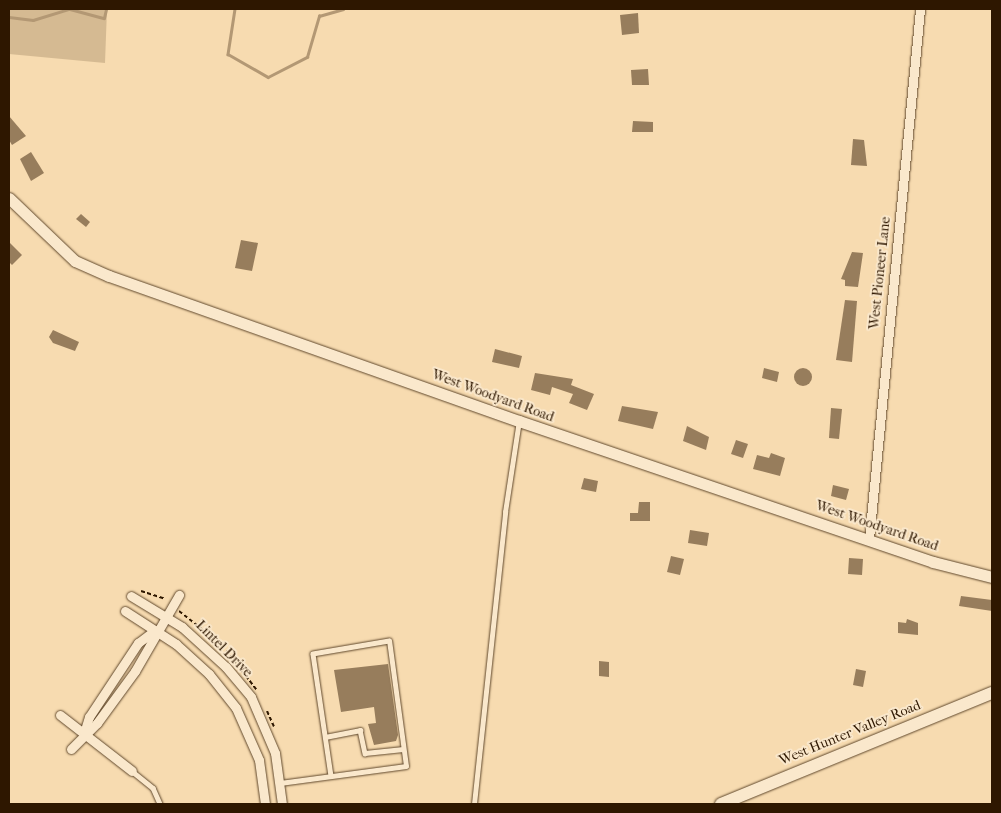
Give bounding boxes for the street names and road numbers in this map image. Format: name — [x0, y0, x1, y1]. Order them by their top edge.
street label: West Pioneer Lane — [866, 216, 894, 330]
street label: West Woodyard Road — [430, 366, 556, 426]
street label: West Woodyard Road — [813, 497, 941, 555]
street label: Lintel Drive — [192, 617, 256, 681]
street label: West Hunter Valley Road — [777, 697, 923, 769]

